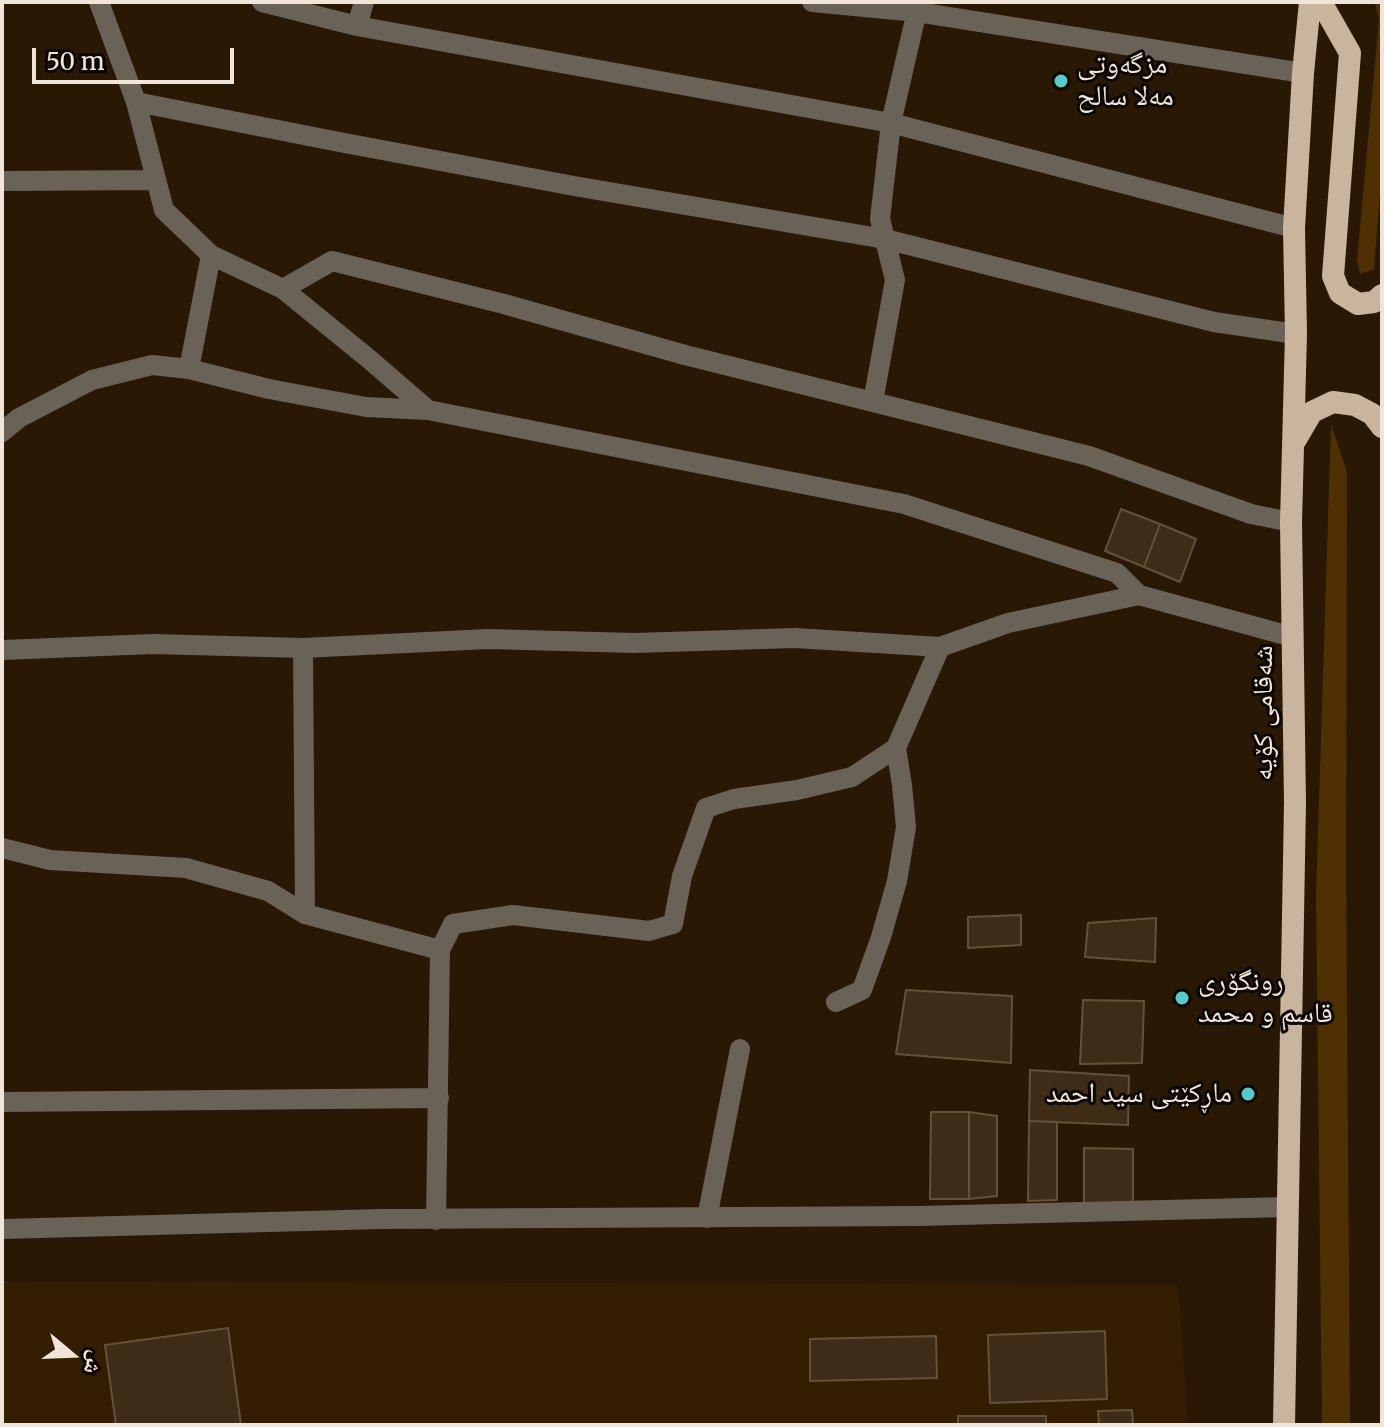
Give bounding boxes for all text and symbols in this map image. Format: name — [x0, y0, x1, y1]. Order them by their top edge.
scale bar — [36, 32, 238, 82]
text: 50 m — [46, 46, 105, 77]
place label: مزگەوتی مەلا سالح — [1077, 48, 1174, 114]
marker: مزگەوتی مەلا سالح — [1052, 72, 1070, 90]
street label: شەقامی کۆیە — [1247, 645, 1281, 781]
place label: رونگۆری قاسم و محمد — [1198, 965, 1333, 1031]
marker: رونگۆری قاسم و محمد — [1173, 989, 1191, 1007]
place label: ماڕکێتی سید احمد — [1046, 1077, 1232, 1111]
marker: ماڕکێتی سید احمد — [1239, 1085, 1257, 1103]
north arrow — [32, 1315, 112, 1395]
text: ش — [78, 1347, 112, 1378]

